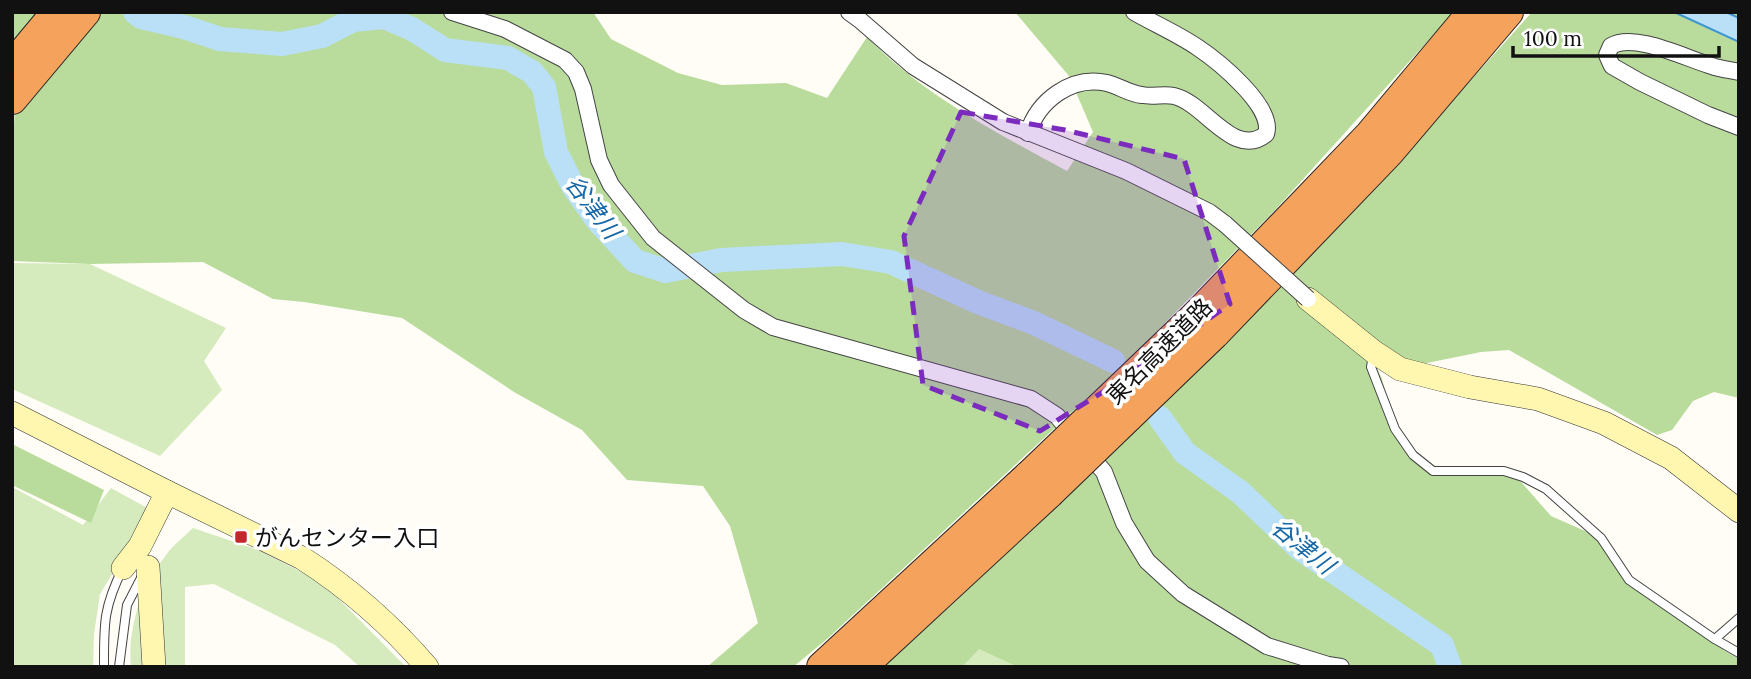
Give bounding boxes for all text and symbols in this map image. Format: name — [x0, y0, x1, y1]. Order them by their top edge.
scale bar — [1513, 14, 1720, 58]
text: 100 m — [1524, 25, 1582, 52]
water label: 谷津川 — [559, 169, 629, 247]
street label: 東名高速道路 — [1100, 292, 1218, 410]
water label: 谷津川 — [1265, 511, 1343, 583]
place label: がんセンター入口 — [255, 523, 439, 552]
marker: がんセンター入口 — [233, 529, 249, 545]

